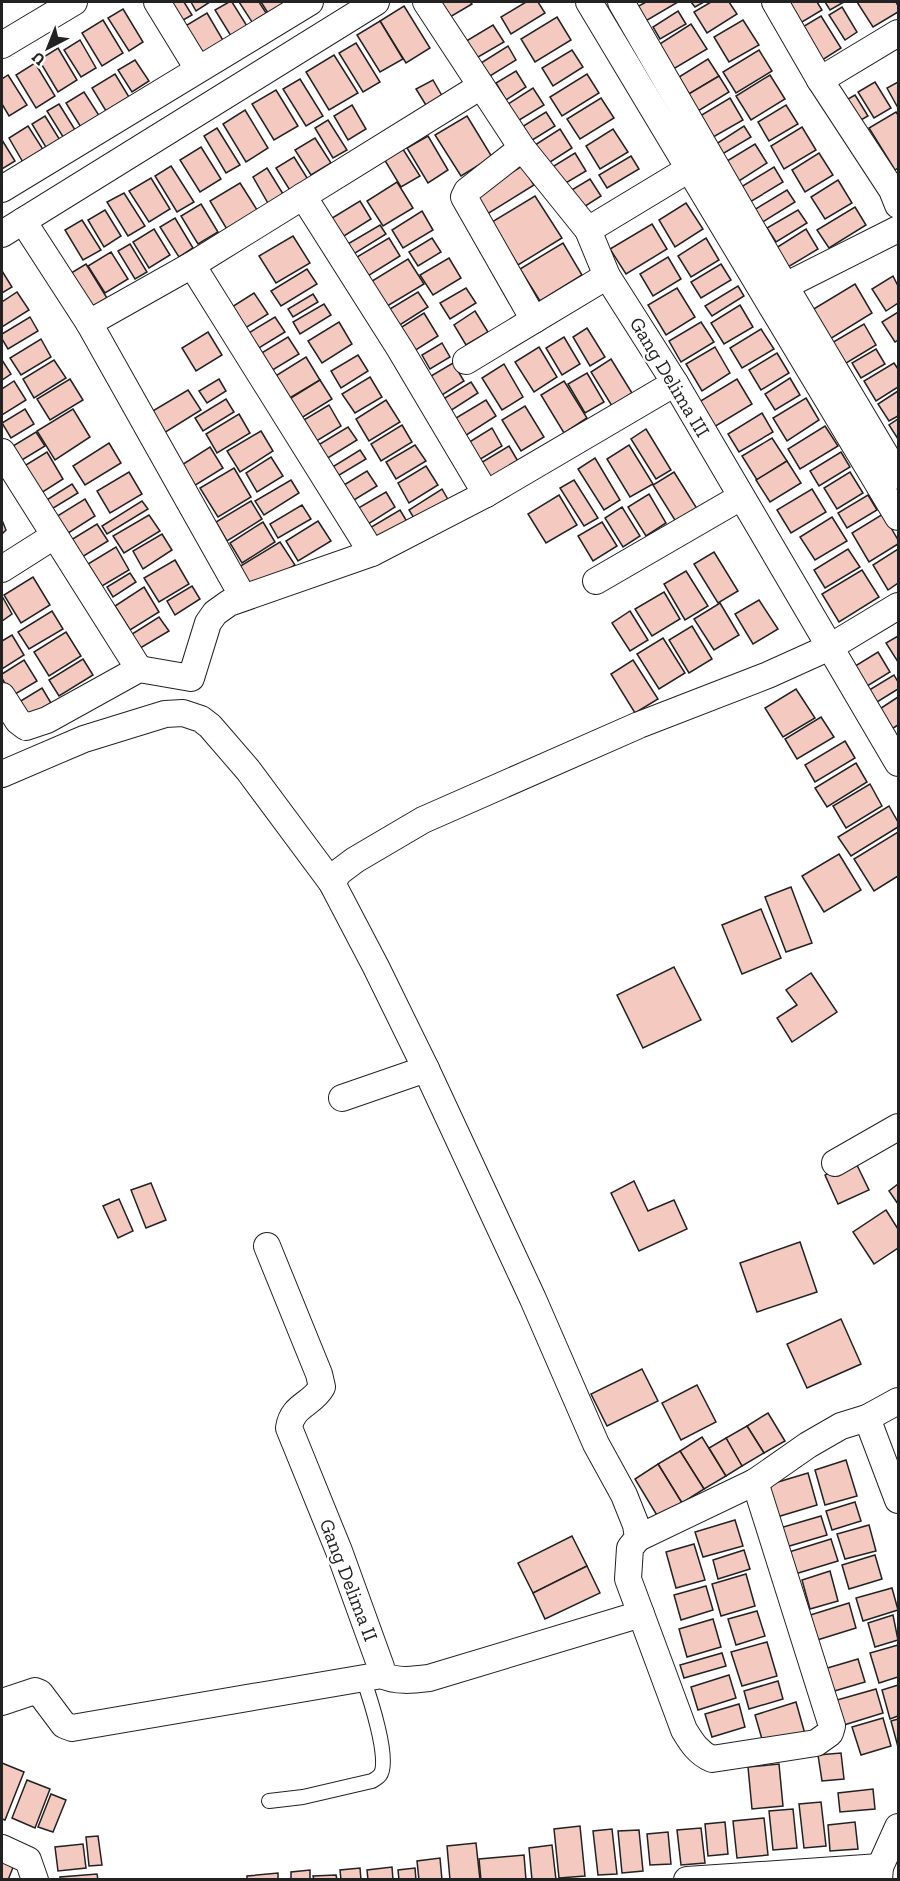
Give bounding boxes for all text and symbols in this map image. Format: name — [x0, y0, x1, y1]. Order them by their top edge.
north arrow — [18, 18, 78, 78]
text: U — [27, 48, 49, 70]
street label: Gang Delima III — [625, 313, 715, 441]
street label: Gang Delima II — [315, 1515, 383, 1645]

